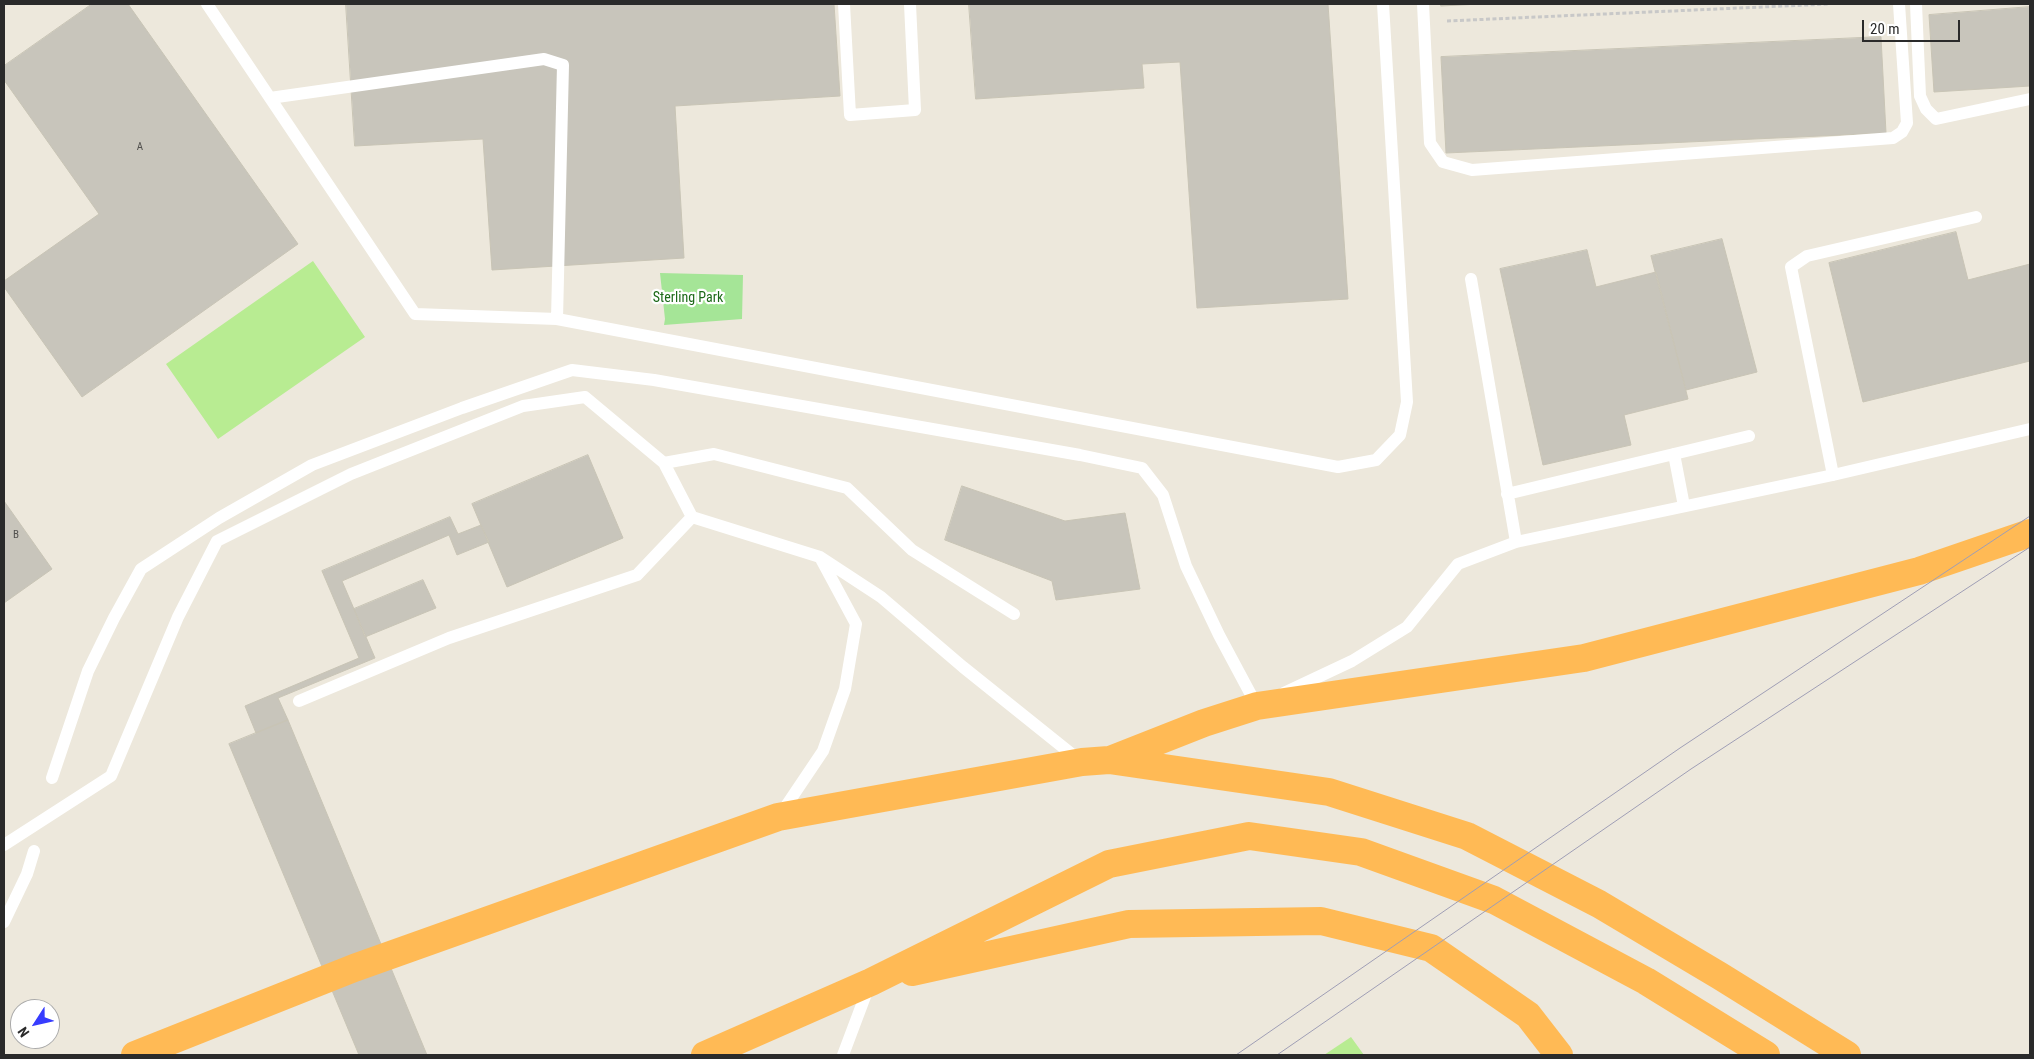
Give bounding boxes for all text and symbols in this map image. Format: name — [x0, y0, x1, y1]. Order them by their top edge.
scale bar — [1864, 10, 1962, 42]
text: 20 m — [1870, 20, 1900, 38]
house number: A — [137, 140, 143, 154]
park label: Sterling Park — [653, 290, 723, 306]
house number: B — [13, 528, 19, 542]
north arrow — [10, 999, 60, 1049]
text: N — [15, 1024, 33, 1040]

